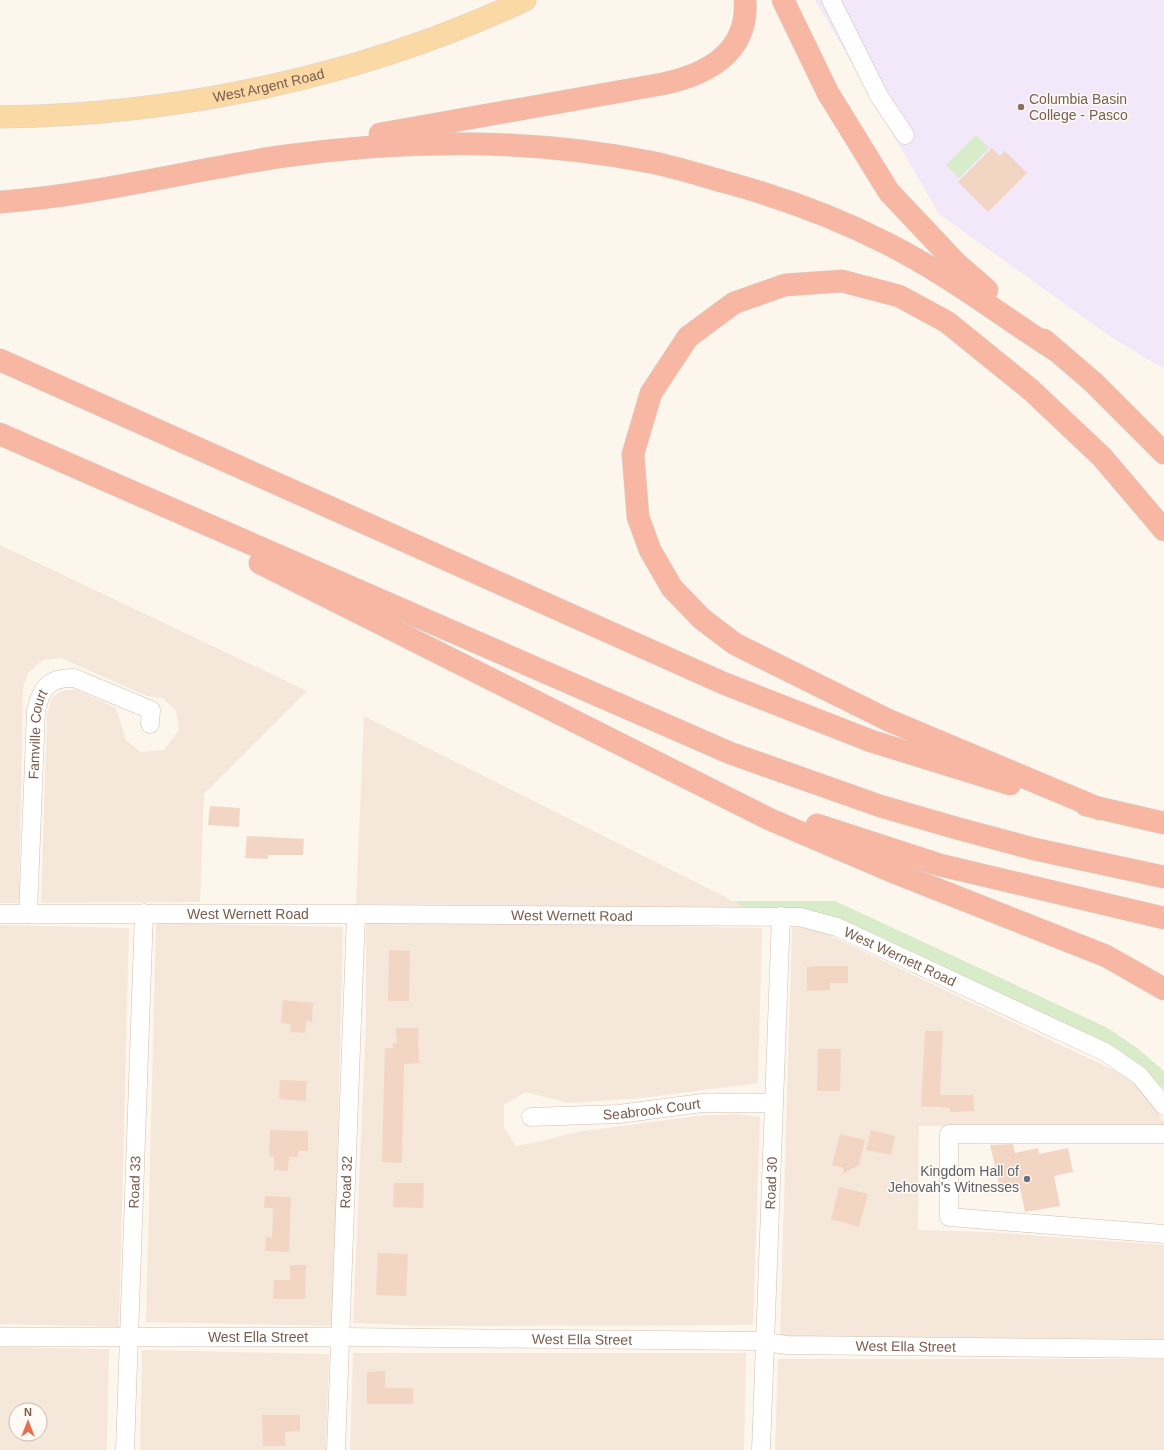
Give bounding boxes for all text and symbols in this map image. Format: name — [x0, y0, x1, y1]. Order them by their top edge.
street label: West Argent Road — [212, 65, 326, 105]
place label: Columbia Basin College - Pasco — [1029, 91, 1128, 123]
marker: Columbia Basin College - Pasco — [1016, 102, 1026, 112]
street label: Famville Court — [25, 686, 50, 780]
street label: West Wernett Road — [187, 906, 309, 922]
street label: West Wernett Road — [511, 907, 633, 924]
street label: West Wernett Road — [842, 923, 959, 989]
street label: Seabrook Court — [603, 1095, 701, 1123]
street label: Road 33 — [126, 1155, 143, 1209]
street label: Road 32 — [337, 1155, 355, 1209]
street label: Road 30 — [762, 1156, 780, 1210]
place label: Kingdom Hall of Jehovah's Witnesses — [888, 1163, 1019, 1195]
marker: Kingdom Hall of Jehovah's Witnesses — [1022, 1174, 1032, 1184]
street label: West Ella Street — [208, 1329, 308, 1345]
street label: West Ella Street — [532, 1331, 632, 1348]
street label: West Ella Street — [856, 1338, 956, 1355]
north arrow — [8, 1402, 48, 1442]
text: N — [24, 1406, 32, 1418]

